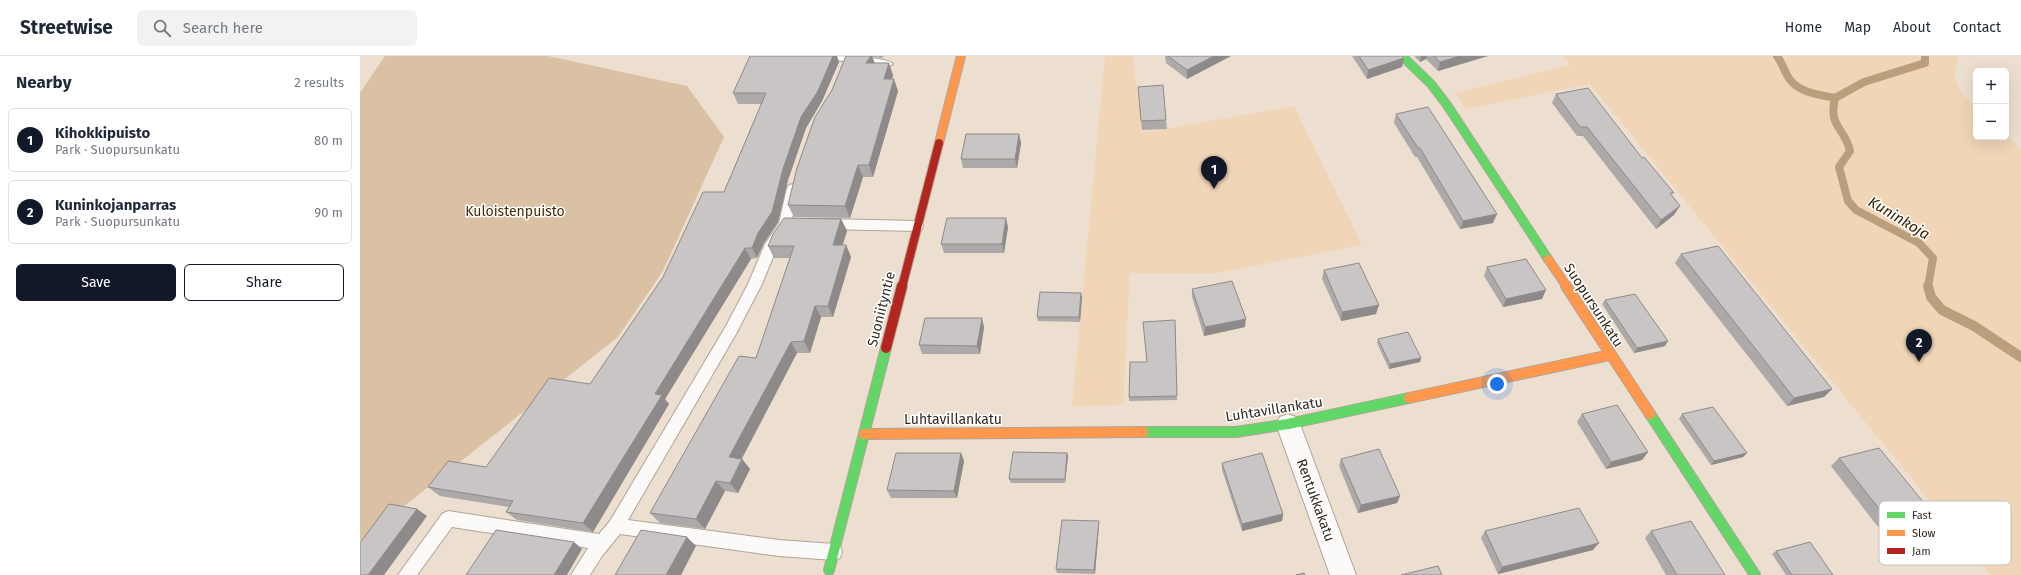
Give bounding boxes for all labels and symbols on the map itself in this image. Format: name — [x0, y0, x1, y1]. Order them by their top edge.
pin: 1 — [1201, 156, 1227, 189]
water label: Kuninkoja — [1865, 193, 1933, 243]
park label: Kuloistenpuisto — [465, 203, 565, 220]
street label: Suopursunkatu — [1560, 260, 1627, 350]
street label: Suoniityntie — [864, 270, 899, 348]
pin: 2 — [1906, 329, 1932, 362]
your location — [1487, 374, 1507, 394]
street label: Luhtavillankatu — [1224, 393, 1324, 426]
street label: Luhtavillankatu — [904, 411, 1002, 428]
street label: Rentukkakatu — [1293, 456, 1338, 544]
legend — [1879, 501, 2011, 565]
text: Fast — [1912, 509, 1932, 522]
text: Slow — [1912, 527, 1936, 540]
text: Jam — [1912, 545, 1931, 558]

